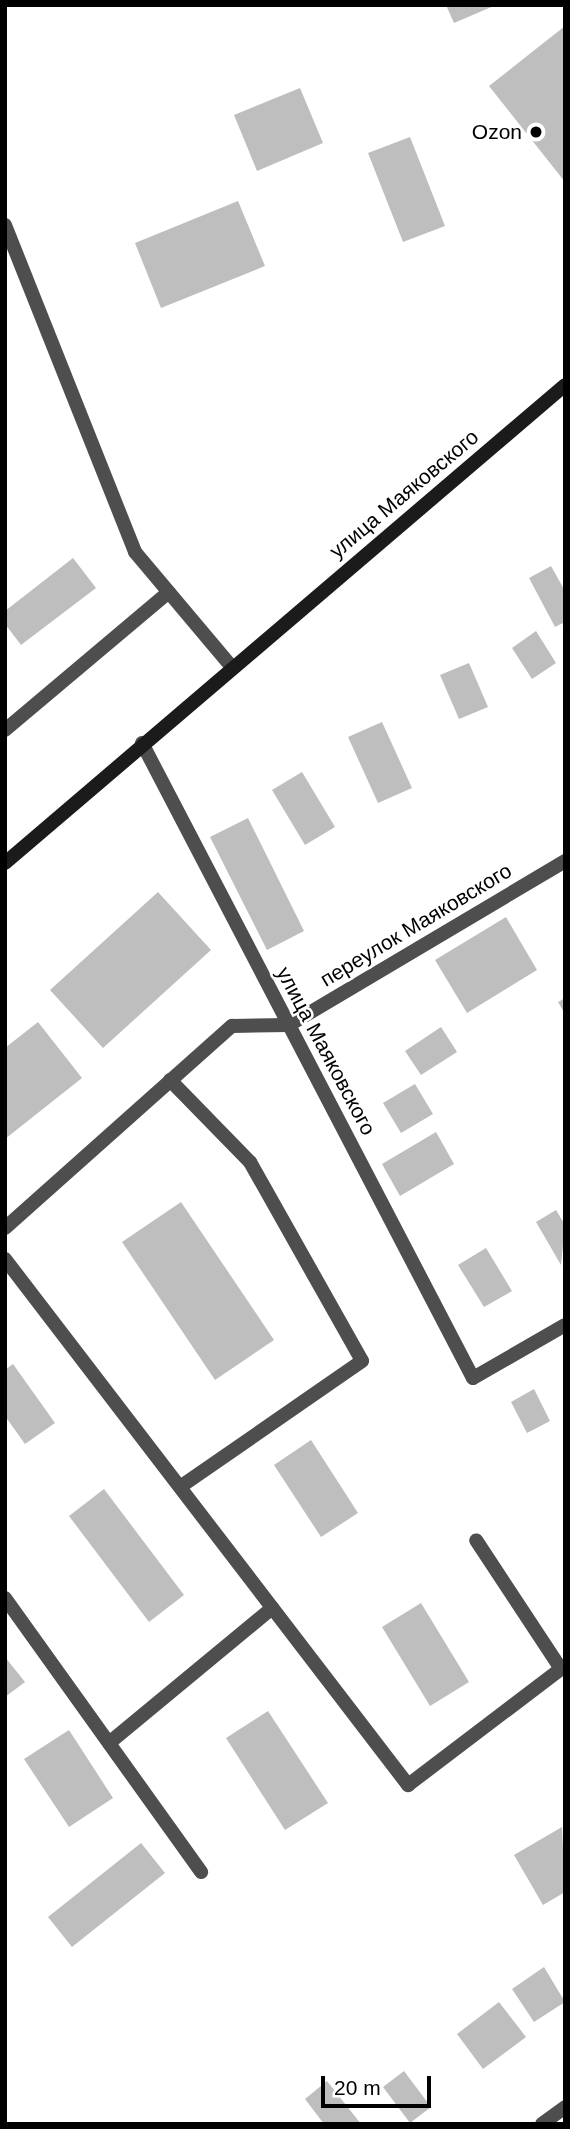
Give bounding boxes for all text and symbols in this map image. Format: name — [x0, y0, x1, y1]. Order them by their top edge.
place label: Ozon — [472, 119, 522, 145]
marker: Ozon — [528, 124, 544, 140]
street label: улица Маяковского — [324, 424, 484, 564]
street label: переулок Маяковского — [316, 858, 516, 992]
street label: улица Маяковского — [271, 963, 381, 1139]
scale bar — [325, 2062, 435, 2106]
text: 20 m — [334, 2076, 381, 2099]

